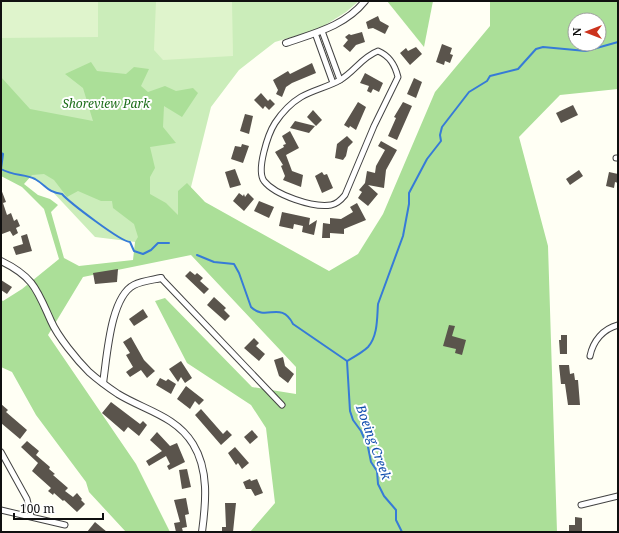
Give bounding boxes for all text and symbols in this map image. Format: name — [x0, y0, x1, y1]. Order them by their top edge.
north arrow — [567, 12, 607, 52]
text: N — [569, 27, 584, 36]
park label: Shoreview Park — [62, 95, 151, 112]
water label: Boeing Creek — [352, 401, 396, 483]
scale bar — [14, 495, 103, 521]
text: 100 m — [20, 500, 55, 517]

